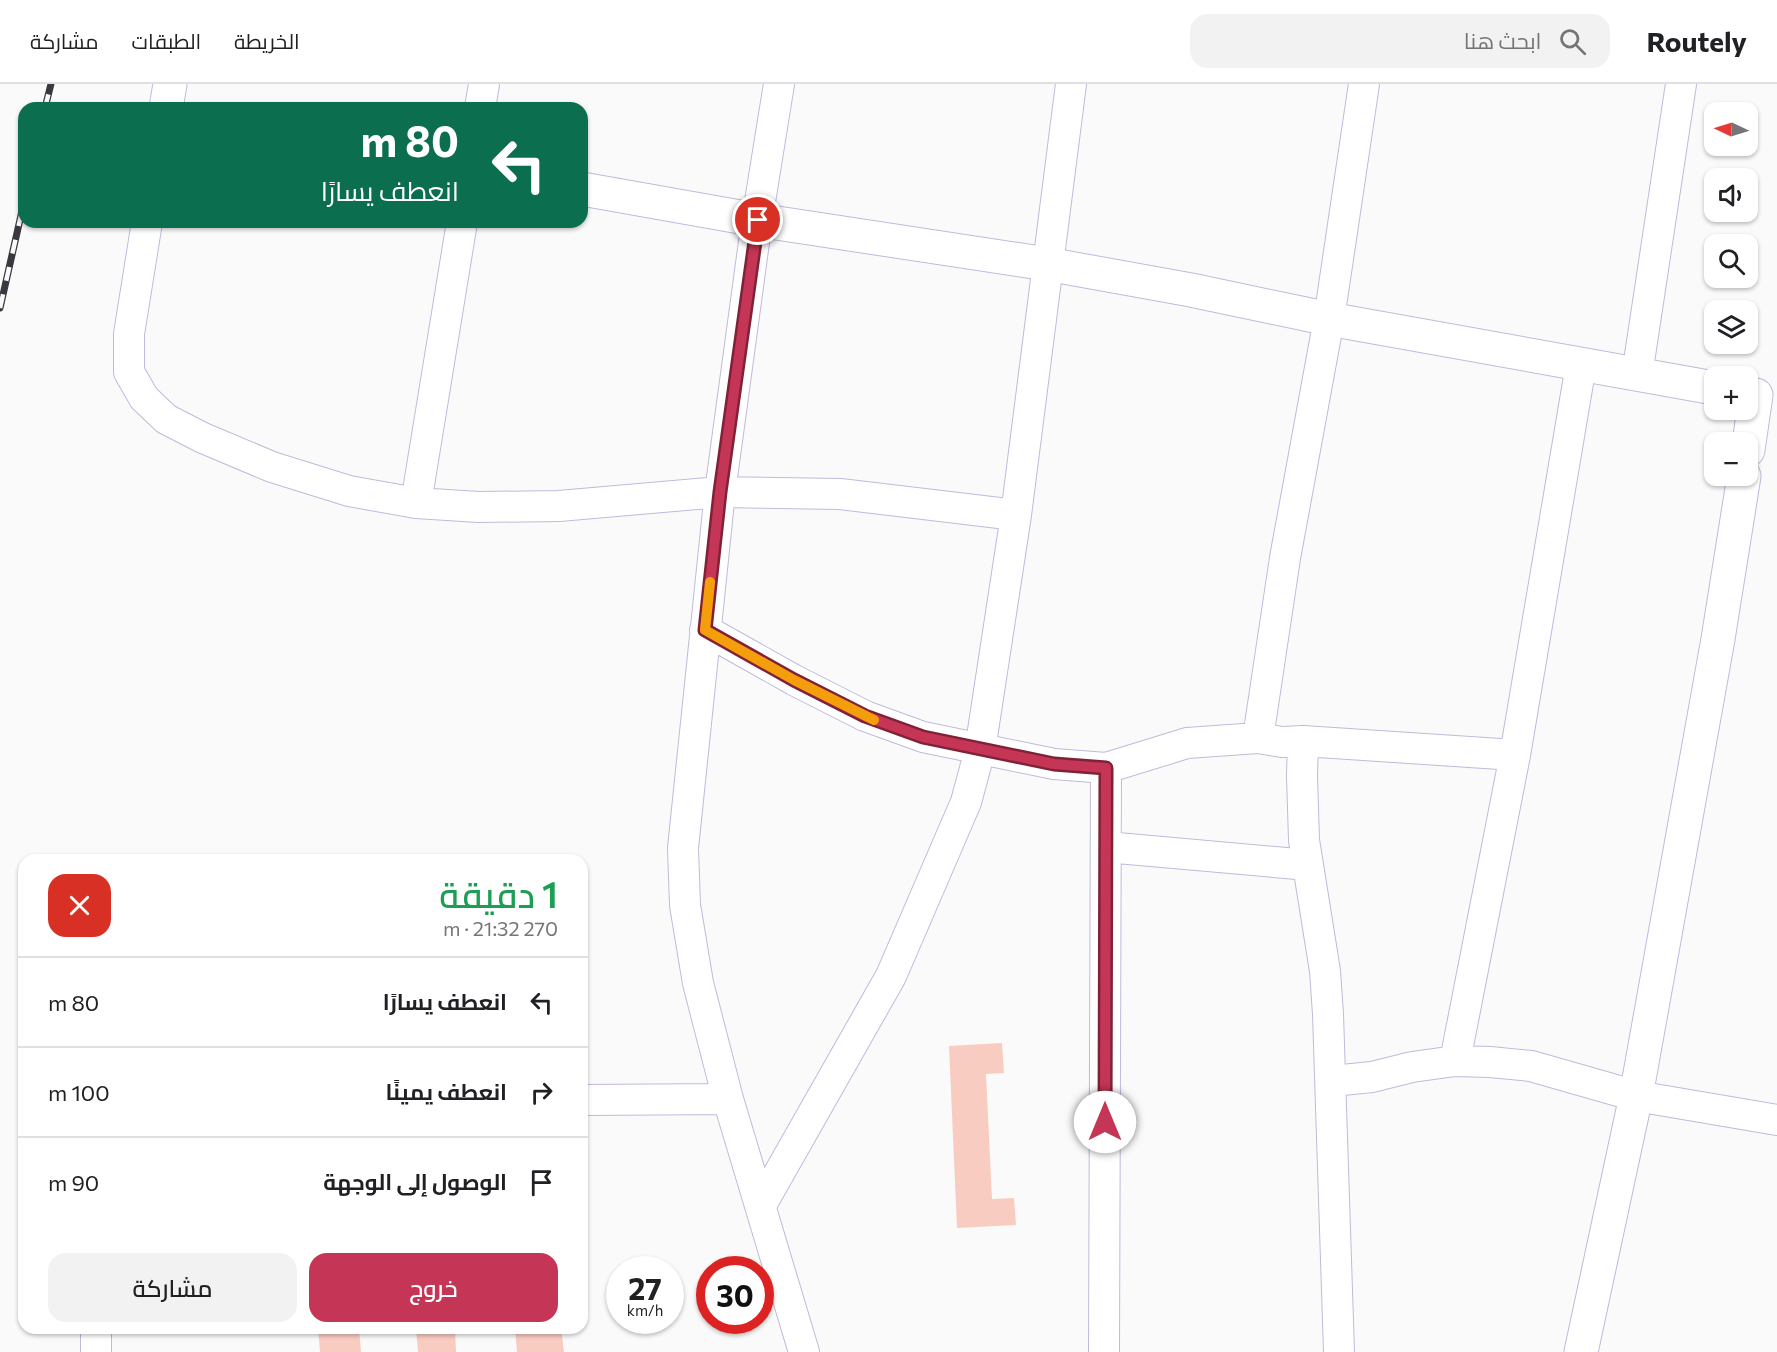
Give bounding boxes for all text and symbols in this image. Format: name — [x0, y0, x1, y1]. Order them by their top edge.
search box — [1190, 14, 1610, 68]
text: Routely — [1646, 24, 1747, 58]
icon: search — [1556, 25, 1589, 58]
text: ابحث هنا — [1464, 27, 1541, 54]
text: مشاركة — [30, 28, 99, 53]
text: الطبقات — [132, 28, 201, 53]
text: الخريطة — [234, 28, 300, 53]
north arrow — [1704, 102, 1758, 156]
map controls — [1704, 102, 1758, 486]
text: 80 m — [360, 114, 459, 166]
icon: left — [480, 126, 558, 204]
button: sound — [1704, 168, 1758, 222]
text: انعطف يسارًا — [321, 174, 459, 207]
pin — [732, 194, 783, 245]
icon: arrive — [741, 203, 774, 236]
button: search — [1704, 234, 1758, 288]
button: layers — [1704, 300, 1758, 354]
button: + — [1704, 366, 1758, 420]
button: − — [1704, 432, 1758, 486]
text: 1 دقيقة — [439, 871, 558, 915]
button: close — [48, 874, 111, 937]
text: 270 m · 21:32 — [443, 916, 558, 940]
icon: left — [525, 986, 558, 1019]
text: انعطف يسارًا — [383, 988, 507, 1015]
text: 80 m — [48, 989, 99, 1016]
icon: right — [525, 1076, 558, 1109]
text: انعطف يمينًا — [386, 1078, 507, 1105]
text: 100 m — [48, 1079, 110, 1106]
position arrow — [1073, 1090, 1137, 1154]
icon: arrive — [525, 1166, 558, 1199]
text: الوصول إلى الوجهة — [323, 1168, 507, 1195]
text: 90 m — [48, 1169, 99, 1196]
button: مشاركة — [48, 1253, 297, 1322]
button: خروج — [309, 1253, 558, 1322]
speed limit sign: 30 — [696, 1256, 774, 1334]
text: 27 — [628, 1269, 662, 1306]
text: km/h — [627, 1301, 663, 1319]

